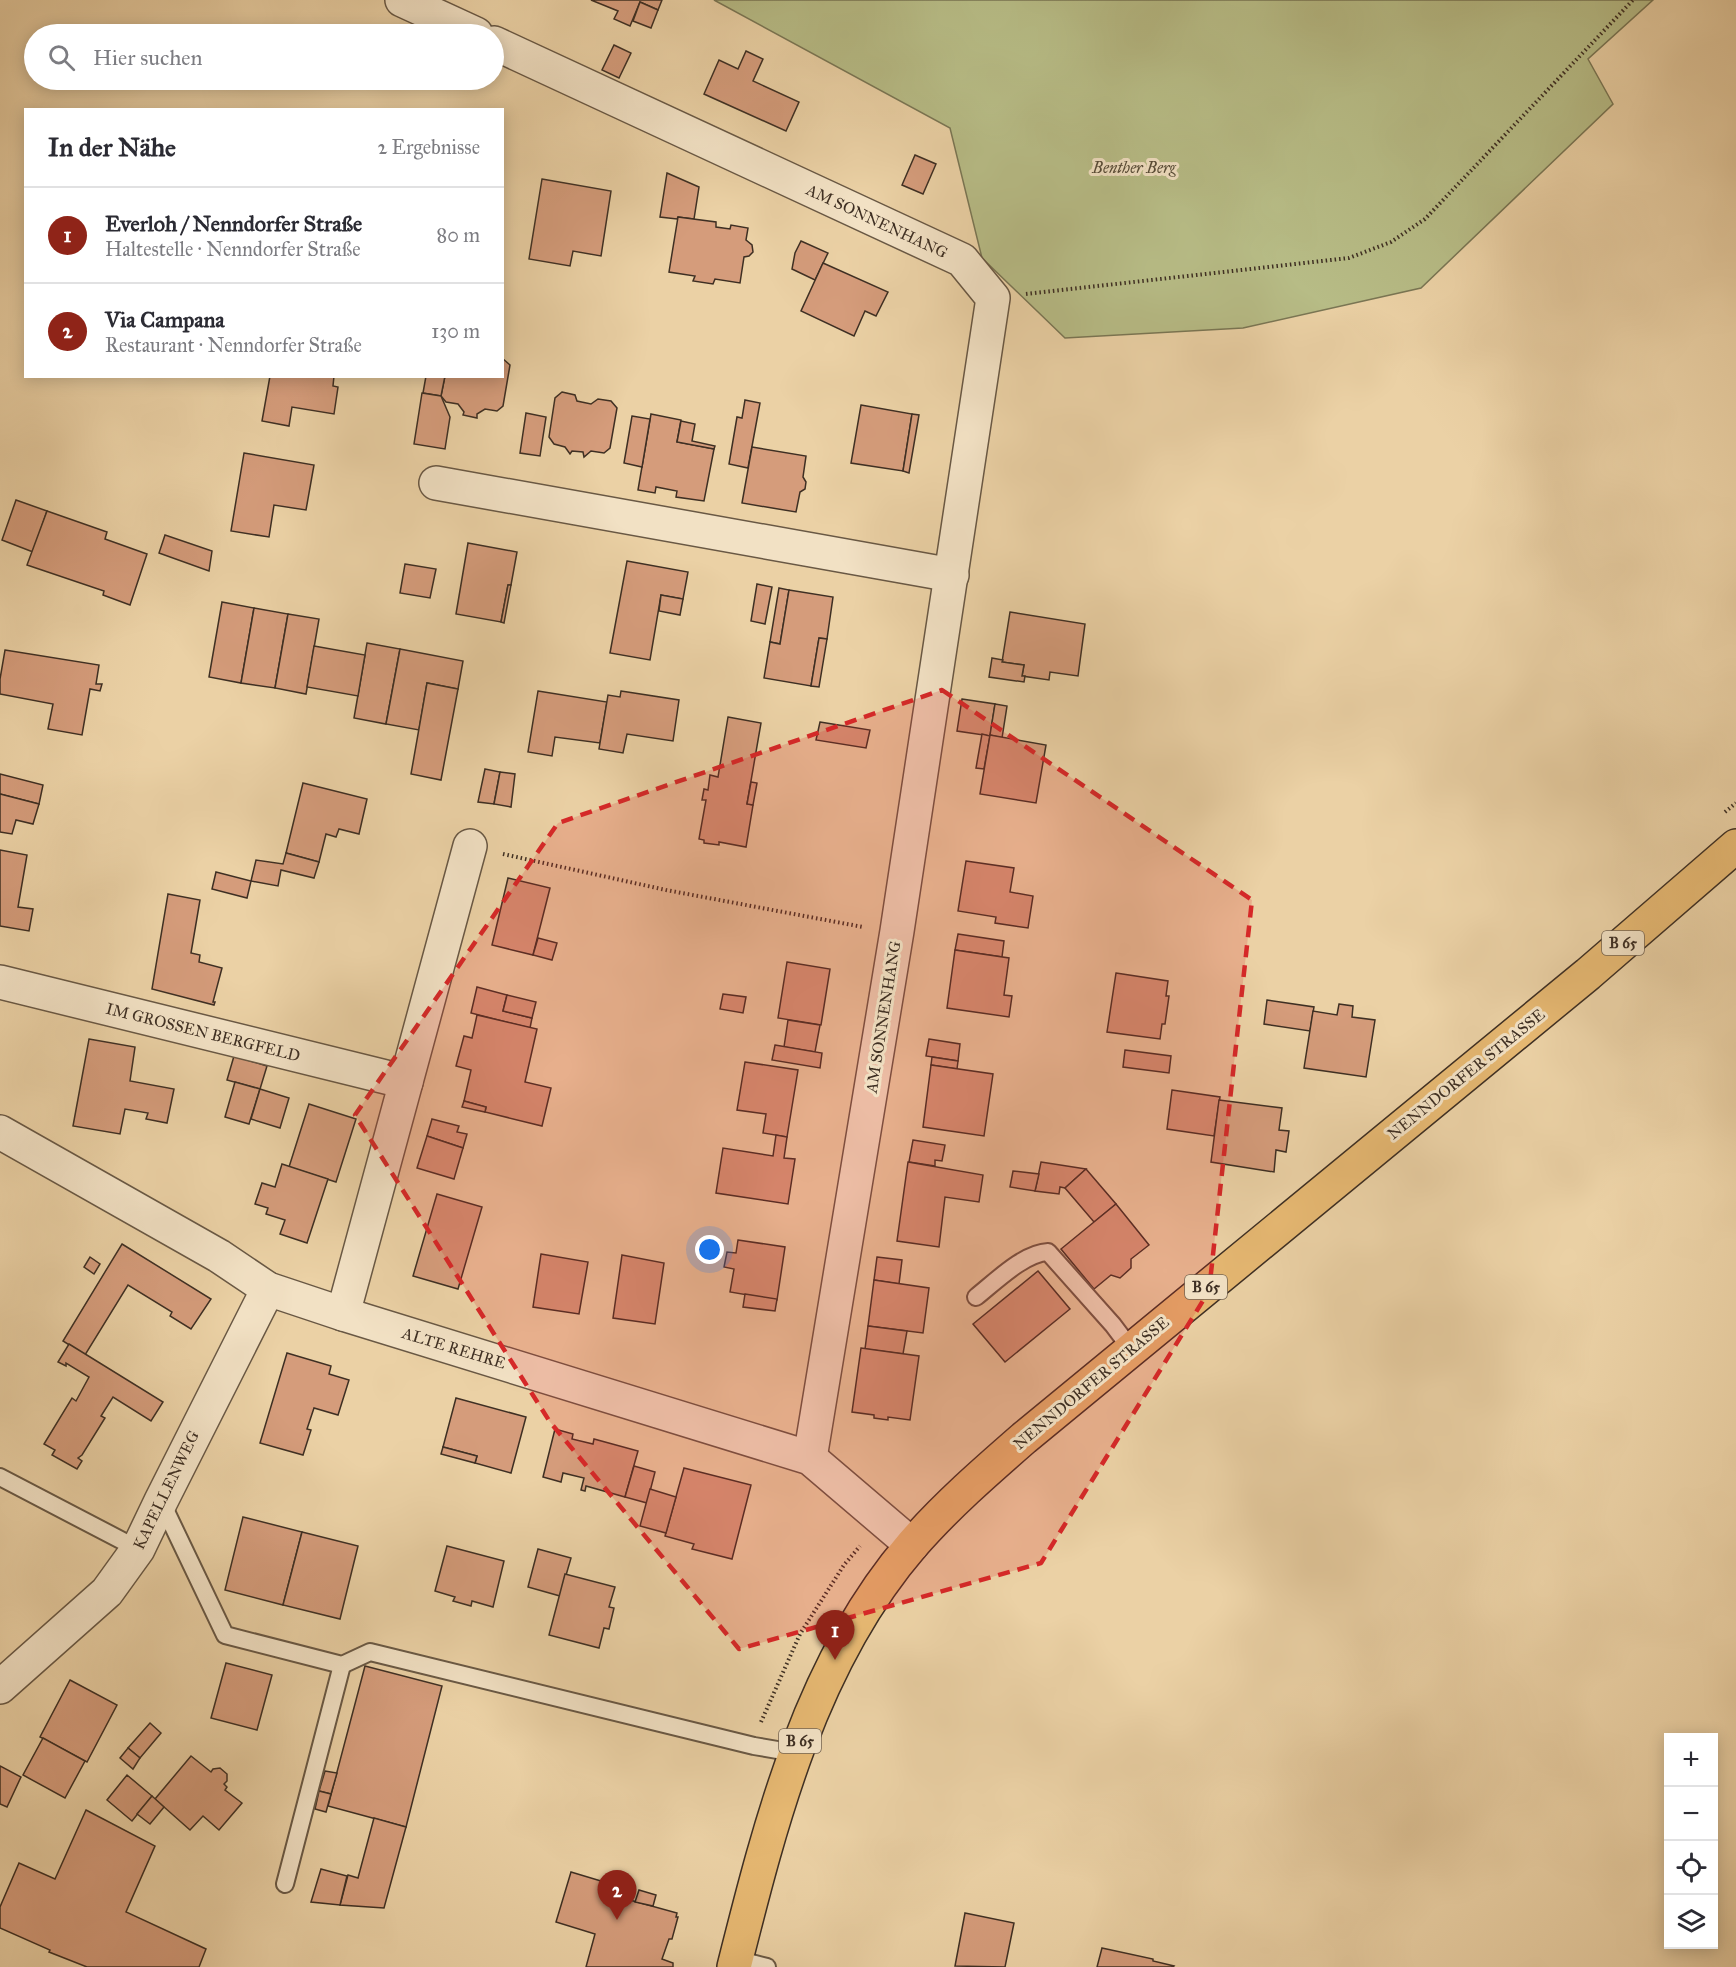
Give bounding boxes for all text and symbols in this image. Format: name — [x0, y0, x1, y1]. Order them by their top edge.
search box — [24, 24, 504, 90]
icon: search — [45, 41, 78, 74]
text: Hier suchen — [93, 44, 202, 71]
text: In der Nähe — [48, 131, 176, 163]
text: 2 Ergebnisse — [377, 135, 480, 159]
park label: Benther Berg — [1091, 158, 1177, 177]
street label: AM SONNENHANG — [802, 179, 951, 262]
text: Everloh / Nenndorfer Straße — [105, 210, 362, 237]
text: 1 — [64, 223, 71, 247]
text: 80 m — [437, 223, 480, 247]
text: Haltestelle · Nenndorfer Straße — [105, 237, 361, 261]
text: Via Campana — [105, 306, 225, 333]
text: 2 — [63, 319, 72, 343]
text: 130 m — [431, 319, 480, 343]
text: Restaurant · Nenndorfer Straße — [105, 333, 362, 357]
road number: B 65 — [1602, 931, 1644, 955]
street label: AM SONNENHANG — [861, 939, 904, 1095]
street label: IM GROSSEN BERGFELD — [104, 999, 302, 1065]
street label: NENNDORFER STRASSE — [1384, 1005, 1548, 1143]
your location — [695, 1235, 724, 1264]
road number: B 65 — [1185, 1275, 1227, 1299]
street label: NENNDORFER STRASSE — [1010, 1312, 1172, 1454]
street label: ALTE REHRE — [399, 1323, 508, 1373]
street label: KAPELLENWEG — [129, 1427, 203, 1552]
pin: 1 — [816, 1610, 854, 1660]
road number: B 65 — [779, 1729, 821, 1753]
map controls — [1664, 1733, 1718, 1949]
button: + — [1664, 1733, 1718, 1787]
button: − — [1664, 1787, 1718, 1841]
button: locate — [1664, 1841, 1718, 1895]
pin: 2 — [598, 1870, 636, 1920]
button: layers — [1664, 1895, 1718, 1949]

